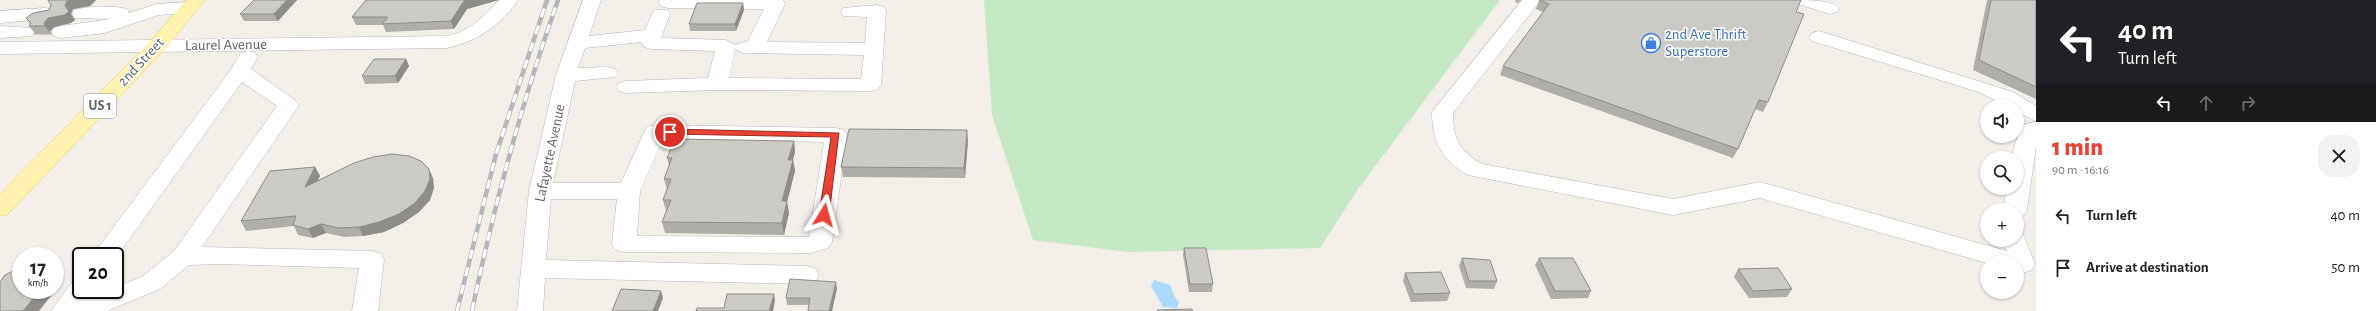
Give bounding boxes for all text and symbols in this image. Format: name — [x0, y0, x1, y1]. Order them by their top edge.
icon: left — [2052, 16, 2104, 68]
text: 40 m — [2118, 17, 2174, 45]
place label: 2nd Ave Thrift Superstore — [1665, 27, 1747, 59]
shop icon: 2nd Ave Thrift Superstore — [1640, 32, 1662, 54]
street label: 2nd Street — [115, 35, 167, 89]
street label: Laurel Avenue — [185, 37, 267, 53]
text: Turn left — [2118, 50, 2177, 68]
icon: left — [2153, 92, 2175, 114]
icon: ahead — [2195, 92, 2217, 114]
icon: right — [2237, 92, 2259, 114]
road number: US 1 — [84, 94, 116, 118]
map controls — [1980, 99, 2024, 299]
button: sound — [1980, 99, 2024, 143]
street label: Lafayette Avenue — [532, 103, 568, 203]
pin — [653, 115, 687, 149]
icon: arrive — [659, 121, 681, 143]
button: close — [2318, 135, 2360, 177]
text: 1 min — [2052, 136, 2103, 160]
button: search — [1980, 151, 2024, 195]
text: 90 m · 16:16 — [2052, 164, 2109, 177]
position arrow — [803, 194, 845, 236]
button: + — [1980, 203, 2024, 247]
icon: left — [2052, 205, 2074, 227]
text: Turn left — [2086, 208, 2137, 223]
text: 40 m — [2330, 208, 2360, 223]
speed limit sign: 20 — [72, 247, 124, 299]
button: − — [1980, 255, 2024, 299]
icon: arrive — [2052, 257, 2074, 279]
text: 17 — [30, 258, 46, 278]
text: Arrive at destination — [2086, 260, 2209, 275]
text: 50 m — [2331, 260, 2360, 275]
text: km/h — [28, 278, 48, 288]

